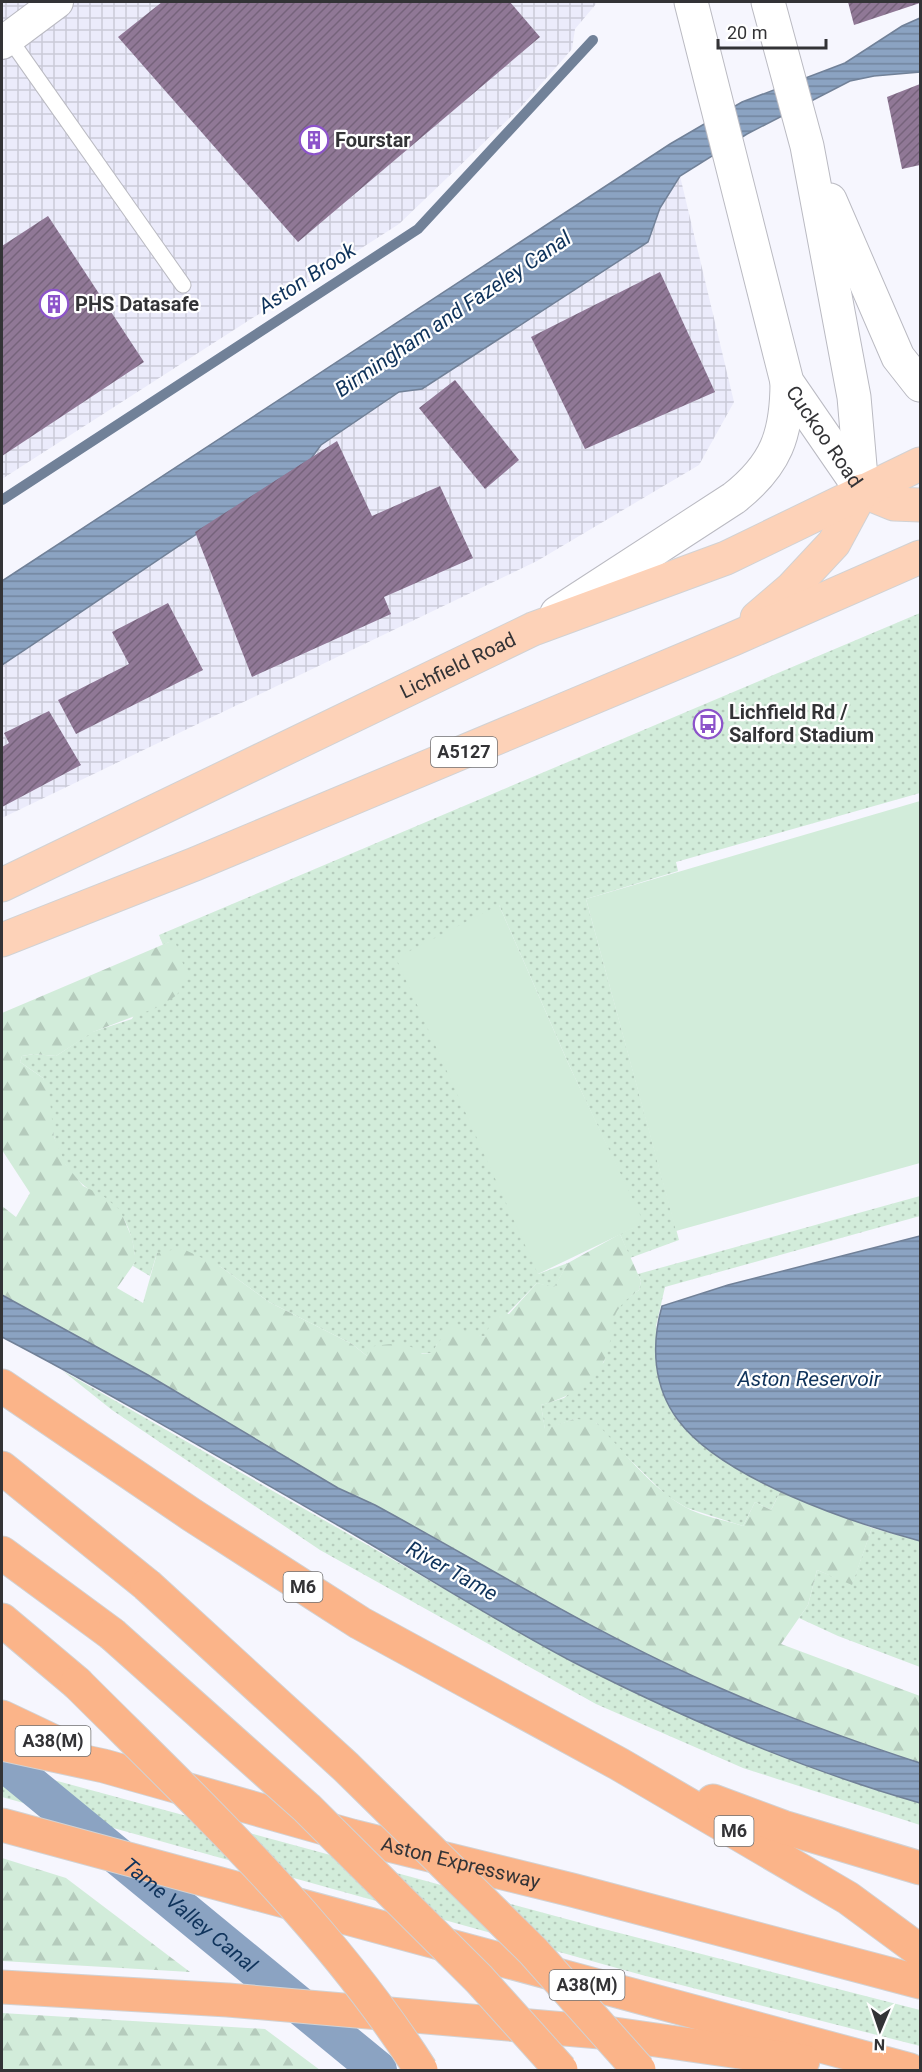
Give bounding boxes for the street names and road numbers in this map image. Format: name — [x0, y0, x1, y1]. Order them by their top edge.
street label: Cuckoo Road — [781, 381, 868, 492]
street label: Lichfield Road — [396, 627, 520, 703]
road number: A5127 — [431, 737, 497, 767]
road number: M6 — [284, 1572, 322, 1602]
road number: A38(M) — [16, 1726, 90, 1756]
road number: M6 — [714, 1816, 754, 1846]
street label: Aston Expressway — [379, 1832, 543, 1894]
road number: A38(M) — [550, 1970, 624, 2000]

